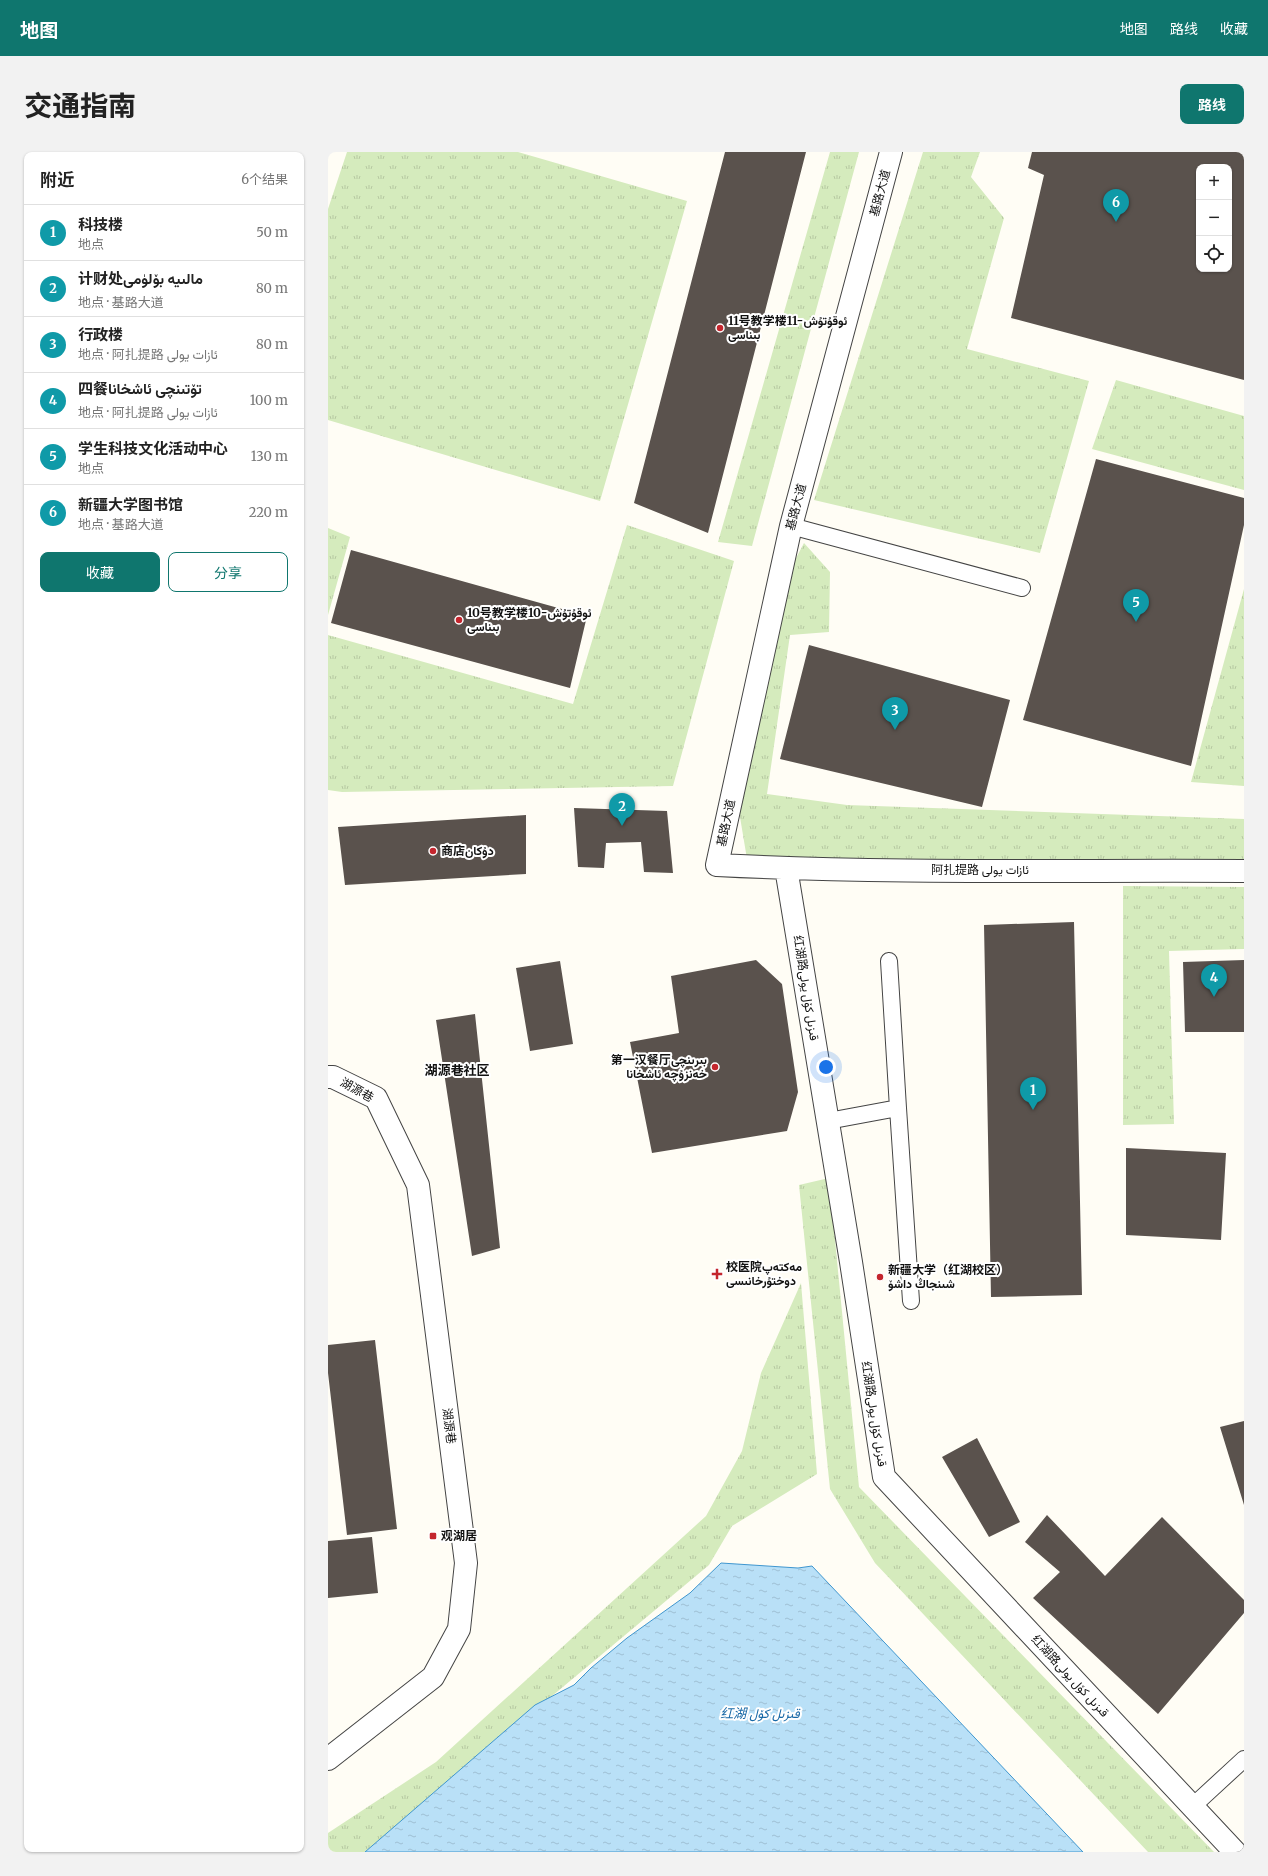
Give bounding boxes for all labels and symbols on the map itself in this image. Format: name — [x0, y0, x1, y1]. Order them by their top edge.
street label: 基路大道 — [866, 168, 893, 218]
pin: 6 — [1103, 189, 1129, 222]
place label: 11号教学楼11-ئوقۇتۇش بىناسى — [728, 313, 848, 342]
marker: 11号教学楼11-ئوقۇتۇش بىناسى — [715, 323, 725, 333]
street label: 基路大道 — [782, 482, 809, 532]
pin: 5 — [1123, 589, 1149, 622]
place label: 10号教学楼10-ئوقۇتۇش بىناسى — [467, 605, 592, 634]
marker: 10号教学楼10-ئوقۇتۇش بىناسى — [454, 615, 464, 625]
pin: 3 — [882, 697, 908, 730]
pin: 2 — [609, 793, 635, 826]
street label: 基路大道 — [713, 798, 738, 848]
place label: 商店دۇكان — [441, 843, 494, 859]
marker: 商店دۇكان — [428, 846, 438, 856]
street label: 阿扎提路 ئازات يولى — [931, 862, 1029, 878]
street label: 红湖路قىزىل كۆل يولى — [790, 934, 822, 1042]
pin: 4 — [1201, 964, 1227, 997]
place label: 第一汉餐厅بىرىنچى خەنزۇچە ئاشخانا — [611, 1052, 707, 1082]
your location — [816, 1057, 836, 1077]
district label: 湖源巷社区 — [424, 1062, 490, 1079]
marker: 第一汉餐厅بىرىنچى خەنزۇچە ئاشخانا — [710, 1062, 720, 1072]
street label: 湖源巷 — [338, 1074, 377, 1105]
pin: 1 — [1020, 1077, 1046, 1110]
place label: 校医院مەكتەپ دوختۇرخانىسى — [726, 1259, 803, 1289]
place label: 新疆大学（红湖校区） شىنجاڭ داشۆ — [888, 1262, 1008, 1292]
marker: 校医院مەكتەپ دوختۇرخانىسى — [711, 1268, 723, 1280]
marker: 新疆大学（红湖校区） شىنجاڭ داشۆ — [875, 1272, 885, 1282]
street label: 红湖路قىزىل كۆل يولى — [858, 1360, 890, 1468]
street label: 湖源巷 — [440, 1407, 459, 1445]
place label: 观湖居 — [441, 1528, 477, 1543]
marker: 观湖居 — [428, 1531, 438, 1541]
street label: 红湖路قىزىل كۆل يولى — [1028, 1632, 1112, 1720]
water label: 红湖 قىزىل كۆل — [720, 1705, 801, 1722]

